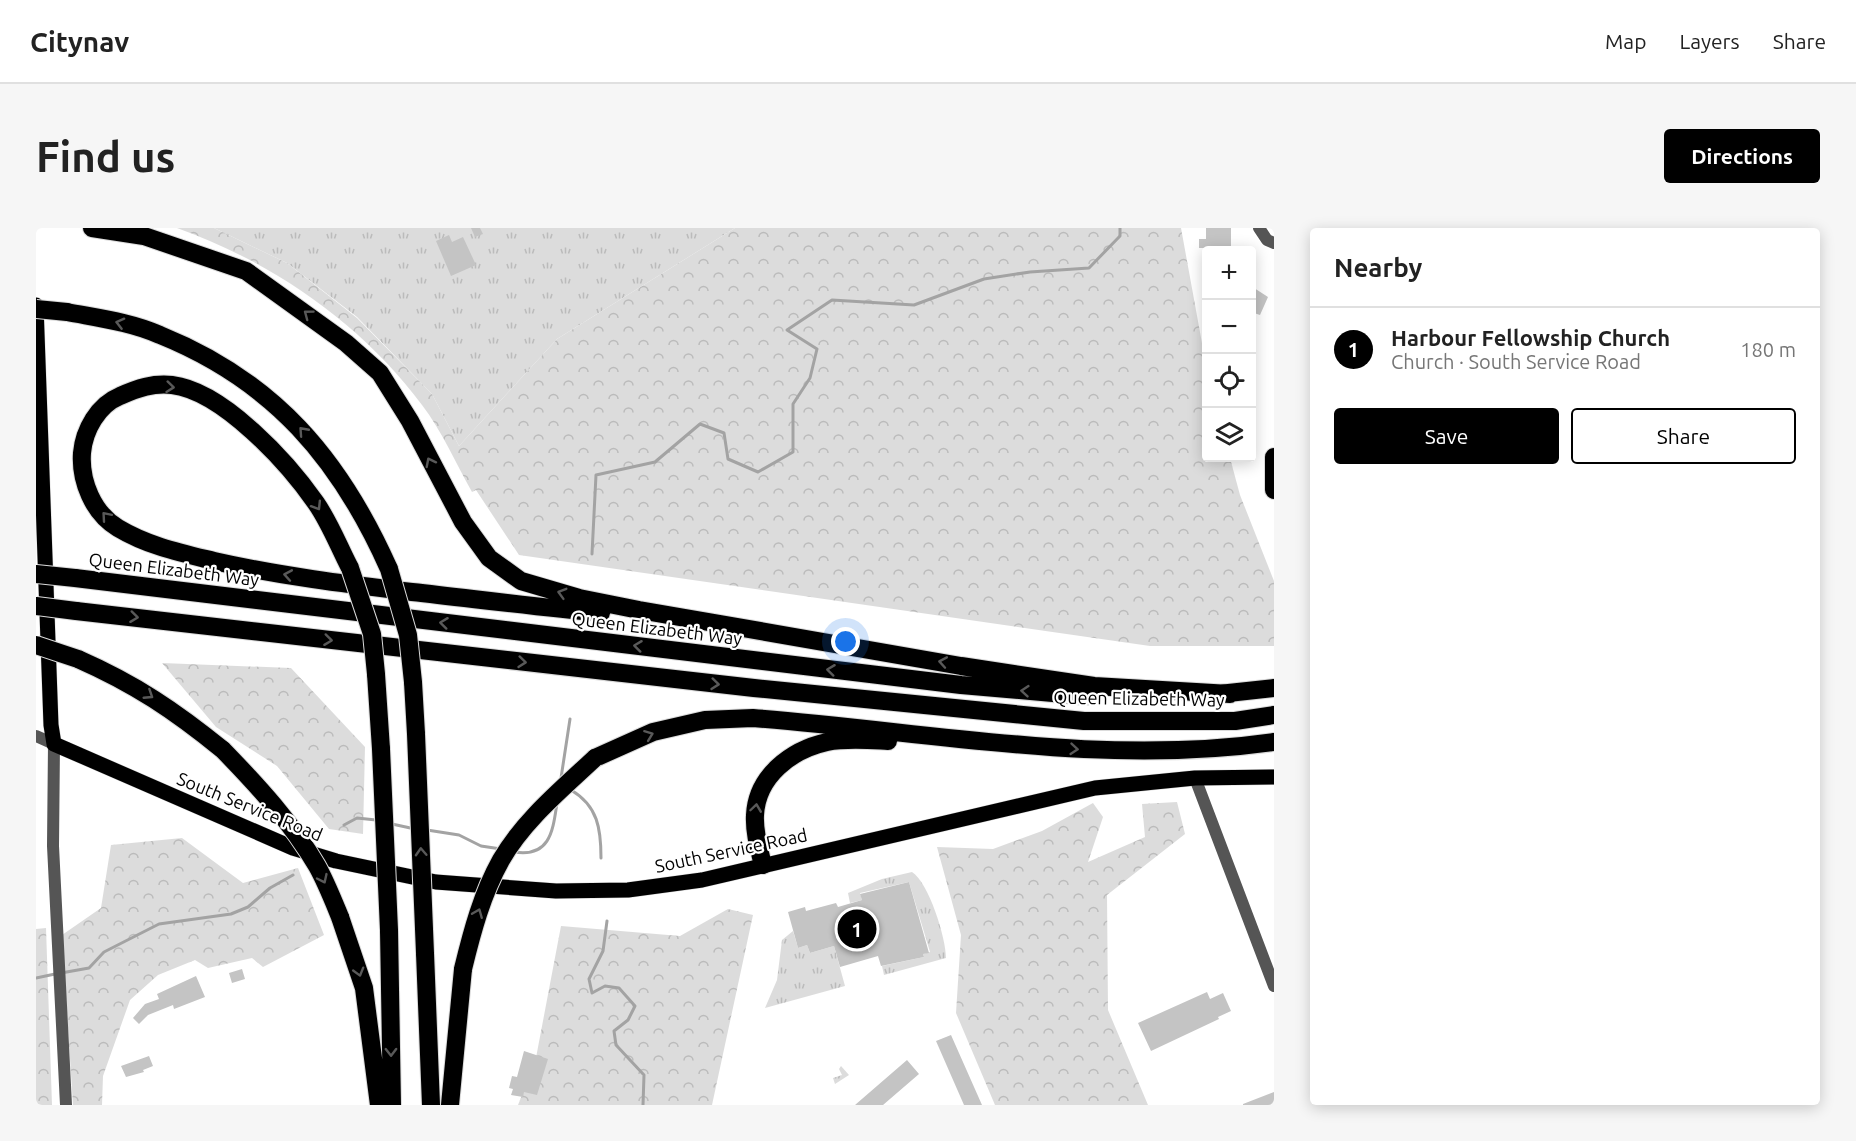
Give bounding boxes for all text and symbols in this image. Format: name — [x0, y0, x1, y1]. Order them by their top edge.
text: Citynav — [30, 26, 129, 57]
text: Map — [1605, 29, 1646, 53]
text: Layers — [1679, 29, 1740, 53]
text: Share — [1773, 29, 1826, 53]
button: Directions — [1664, 129, 1820, 183]
text: Find us — [36, 133, 175, 180]
map controls — [1202, 246, 1256, 462]
button: + — [1202, 246, 1256, 300]
text: Nearby — [1334, 253, 1422, 282]
button: − — [1202, 300, 1256, 354]
one-way arrow — [304, 310, 315, 321]
one-way arrow — [115, 317, 125, 330]
text: Harbour Fellowship Church — [1391, 325, 1670, 350]
text: 1 — [1348, 338, 1359, 361]
text: 180 m — [1740, 338, 1796, 361]
text: Church · South Service Road — [1391, 350, 1641, 373]
button: locate — [1202, 354, 1256, 408]
one-way arrow — [165, 380, 174, 393]
button: layers — [1202, 408, 1256, 462]
button: Save — [1334, 408, 1559, 464]
button: Share — [1571, 408, 1796, 464]
one-way arrow — [299, 427, 310, 438]
one-way arrow — [426, 457, 437, 468]
one-way arrow — [309, 500, 321, 510]
one-way arrow — [102, 512, 113, 523]
street label: Queen Elizabeth Way — [88, 549, 261, 590]
one-way arrow — [284, 569, 294, 582]
one-way arrow — [557, 588, 568, 600]
street label: Queen Elizabeth Way — [571, 608, 744, 649]
one-way arrow — [130, 610, 139, 623]
one-way arrow — [439, 617, 449, 630]
your location — [831, 627, 860, 656]
one-way arrow — [323, 633, 332, 646]
one-way arrow — [633, 641, 642, 653]
one-way arrow — [517, 655, 526, 668]
one-way arrow — [938, 657, 947, 669]
one-way arrow — [827, 664, 836, 676]
one-way arrow — [711, 677, 720, 690]
one-way arrow — [1020, 685, 1030, 698]
street label: Queen Elizabeth Way — [1053, 687, 1225, 710]
one-way arrow — [142, 688, 153, 699]
one-way arrow — [643, 730, 654, 742]
one-way arrow — [1069, 742, 1078, 755]
street label: South Service Road — [174, 768, 326, 844]
one-way arrow — [750, 803, 762, 812]
street label: South Service Road — [653, 824, 809, 876]
one-way arrow — [414, 848, 427, 857]
one-way arrow — [315, 873, 327, 884]
pin: 1 — [838, 906, 876, 952]
one-way arrow — [471, 908, 483, 919]
one-way arrow — [352, 966, 364, 977]
one-way arrow — [385, 1047, 397, 1056]

